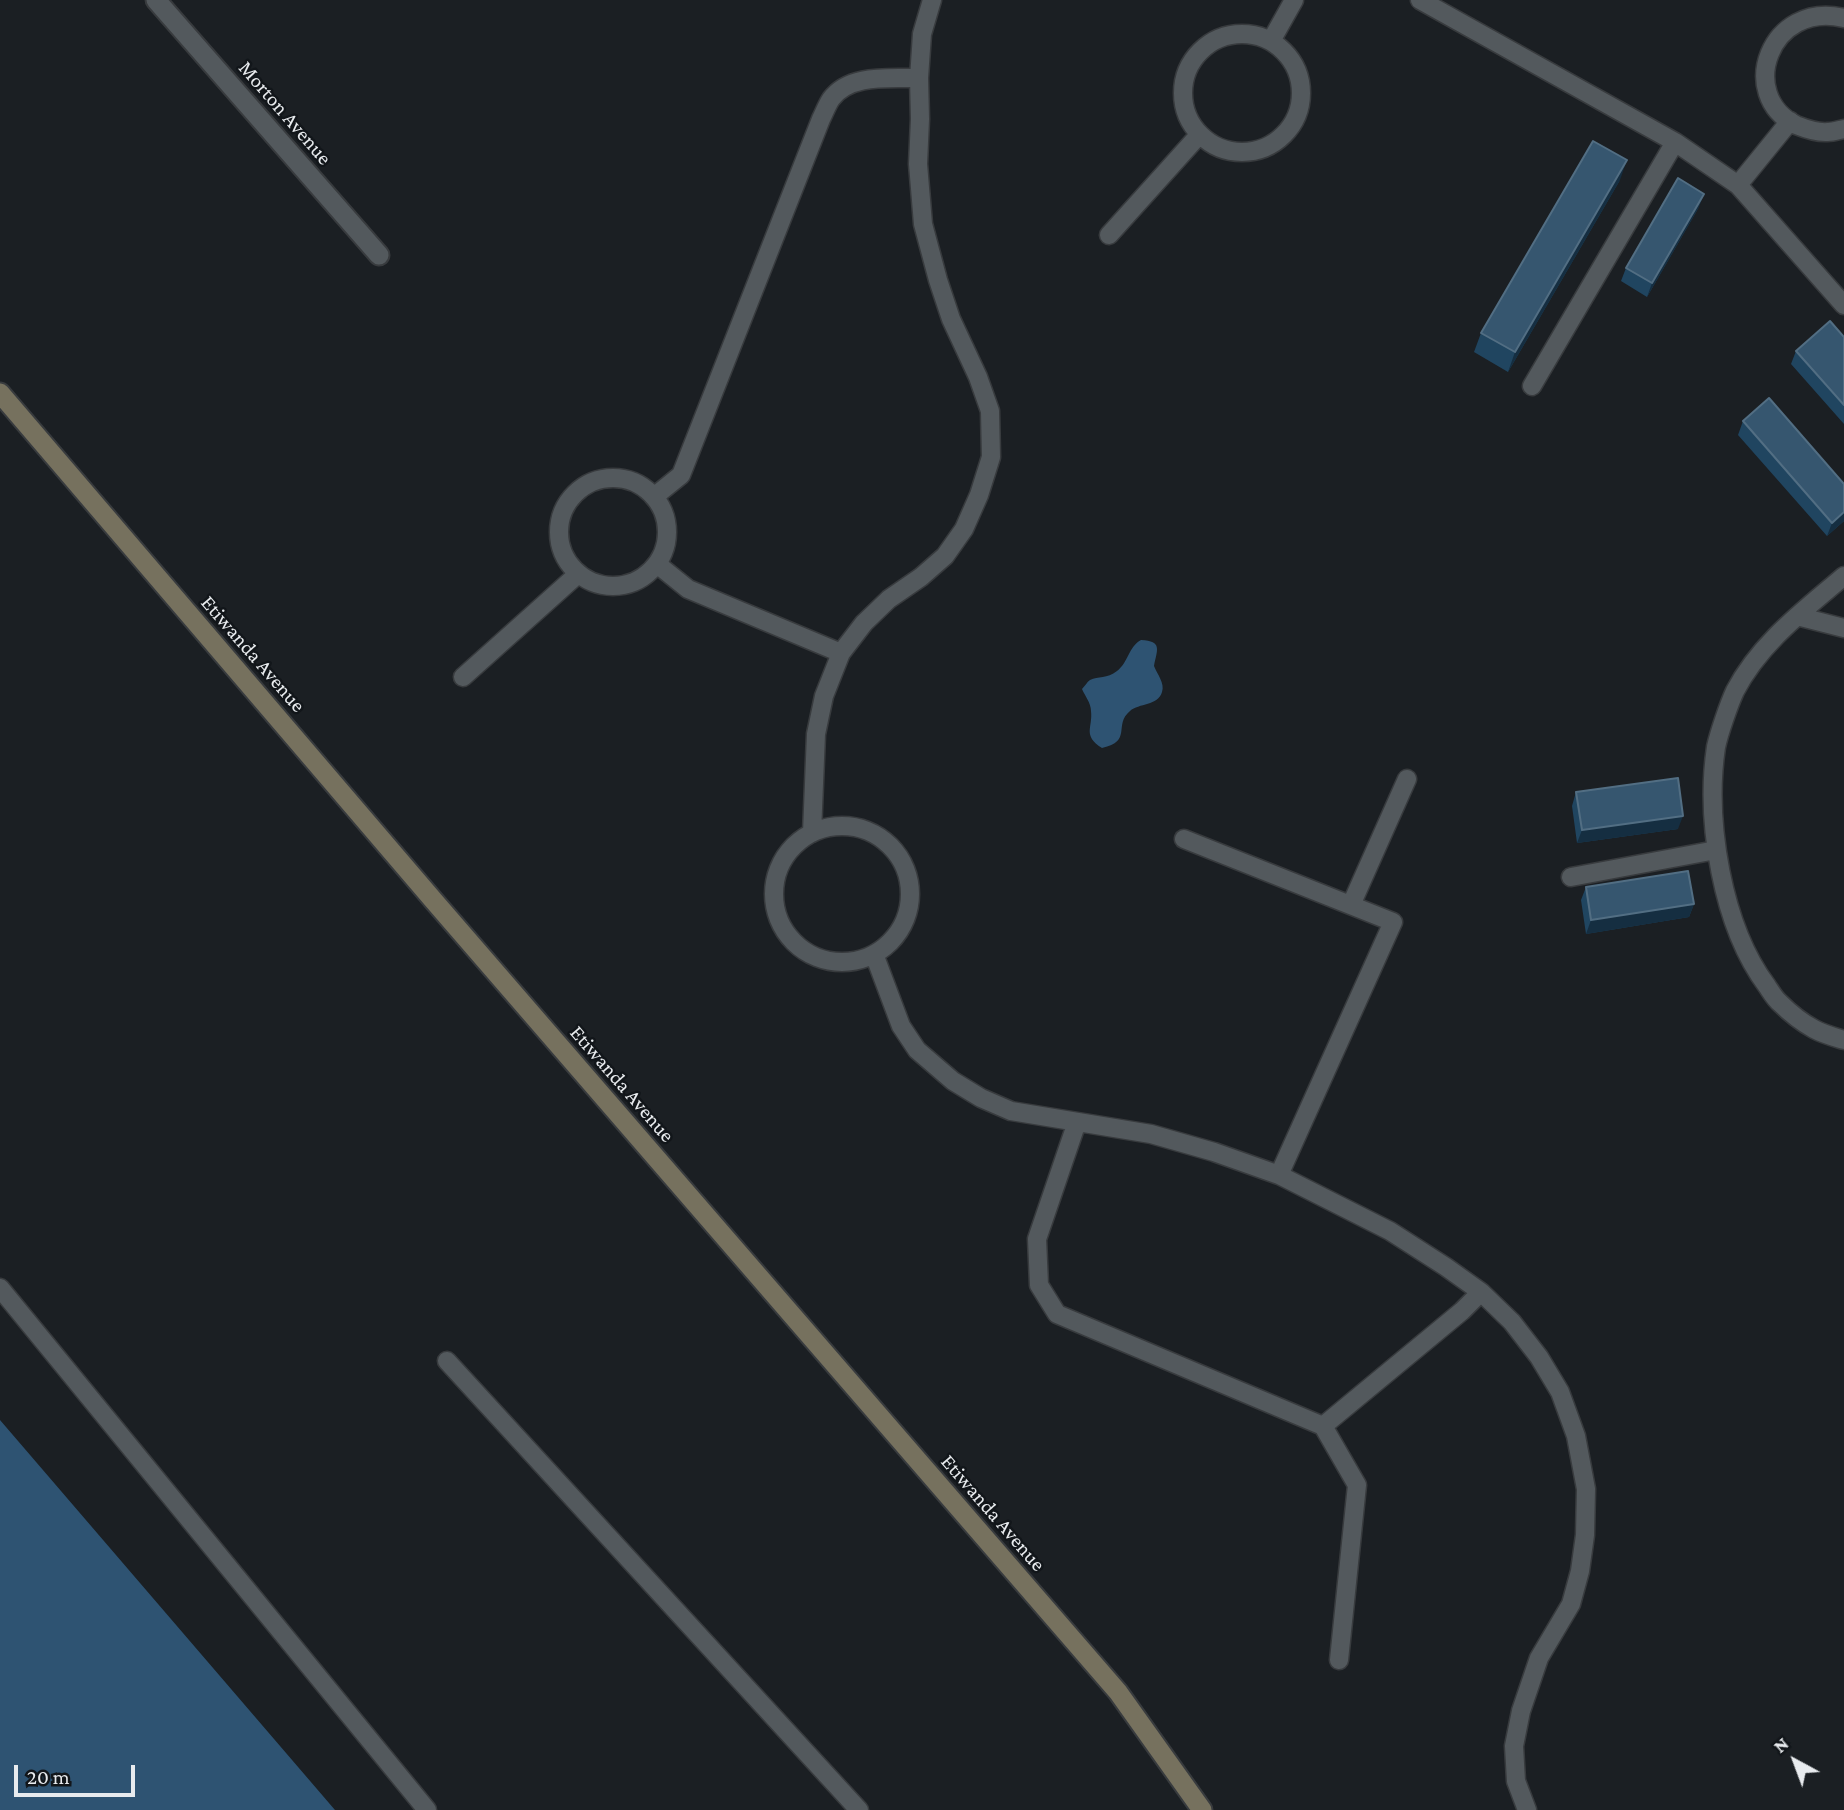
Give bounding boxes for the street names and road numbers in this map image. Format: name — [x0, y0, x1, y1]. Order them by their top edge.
street label: Morton Avenue — [233, 56, 337, 170]
street label: Etiwanda Avenue — [195, 590, 311, 718]
street label: Etiwanda Avenue — [564, 1020, 680, 1148]
street label: Etiwanda Avenue — [935, 1449, 1051, 1577]

